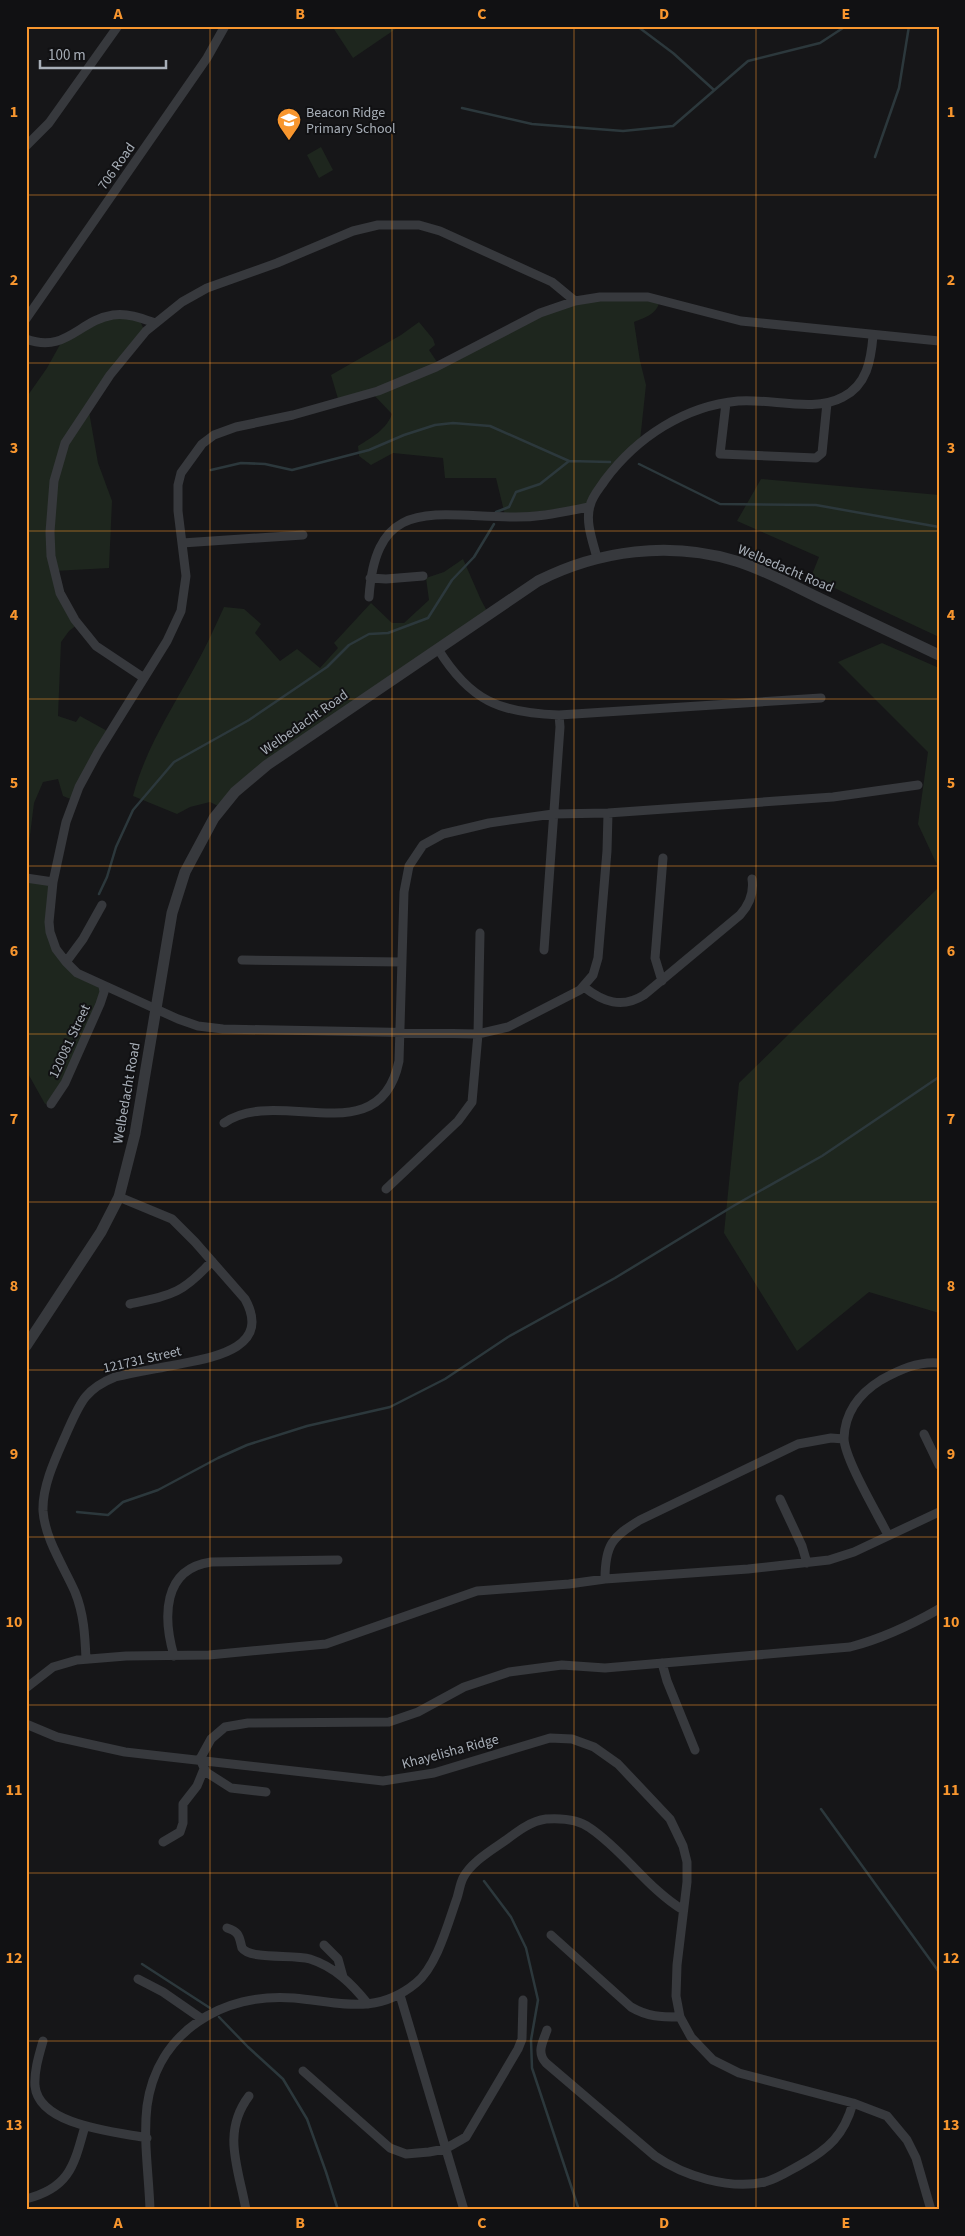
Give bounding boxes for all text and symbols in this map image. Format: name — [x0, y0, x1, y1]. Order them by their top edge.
text: A — [112, 3, 123, 25]
text: B — [295, 3, 305, 25]
text: C — [477, 3, 487, 25]
text: D — [659, 3, 669, 25]
text: E — [842, 3, 850, 25]
scale bar — [40, 38, 166, 70]
text: 100 m — [48, 45, 86, 66]
text: 1 — [10, 101, 18, 123]
text: 1 — [947, 101, 955, 123]
place label: Beacon Ridge Primary School — [306, 103, 396, 139]
school or university icon: Beacon Ridge Primary School — [276, 107, 302, 141]
street label: 706 Road — [93, 139, 140, 194]
text: 2 — [10, 269, 18, 291]
text: 2 — [947, 269, 955, 291]
text: 3 — [10, 437, 18, 459]
text: 3 — [947, 437, 955, 459]
street label: Welbedacht Road — [734, 540, 837, 598]
text: 4 — [10, 604, 19, 626]
text: 4 — [947, 604, 956, 626]
street label: Welbedacht Road — [257, 685, 352, 760]
text: 5 — [10, 772, 18, 794]
text: 5 — [947, 772, 955, 794]
text: 6 — [10, 940, 18, 962]
text: 6 — [947, 940, 955, 962]
street label: 120081 Street — [44, 1001, 96, 1082]
street label: Welbedacht Road — [108, 1041, 146, 1145]
text: 7 — [10, 1108, 18, 1130]
text: 7 — [947, 1108, 955, 1130]
text: 8 — [10, 1275, 18, 1297]
text: 8 — [947, 1275, 955, 1297]
street label: 121731 Street — [101, 1341, 184, 1379]
text: 9 — [10, 1443, 18, 1465]
text: 9 — [947, 1443, 955, 1465]
text: 10 — [6, 1611, 22, 1633]
text: 10 — [943, 1611, 959, 1633]
street label: Khayelisha Ridge — [400, 1729, 501, 1775]
text: 11 — [6, 1779, 22, 1801]
text: 11 — [943, 1779, 959, 1801]
text: 12 — [6, 1947, 22, 1969]
text: 12 — [943, 1947, 959, 1969]
text: 13 — [6, 2114, 22, 2136]
text: 13 — [943, 2114, 959, 2136]
text: A — [112, 2212, 123, 2234]
text: B — [295, 2212, 305, 2234]
text: C — [477, 2212, 487, 2234]
text: D — [659, 2212, 669, 2234]
text: E — [842, 2212, 850, 2234]

